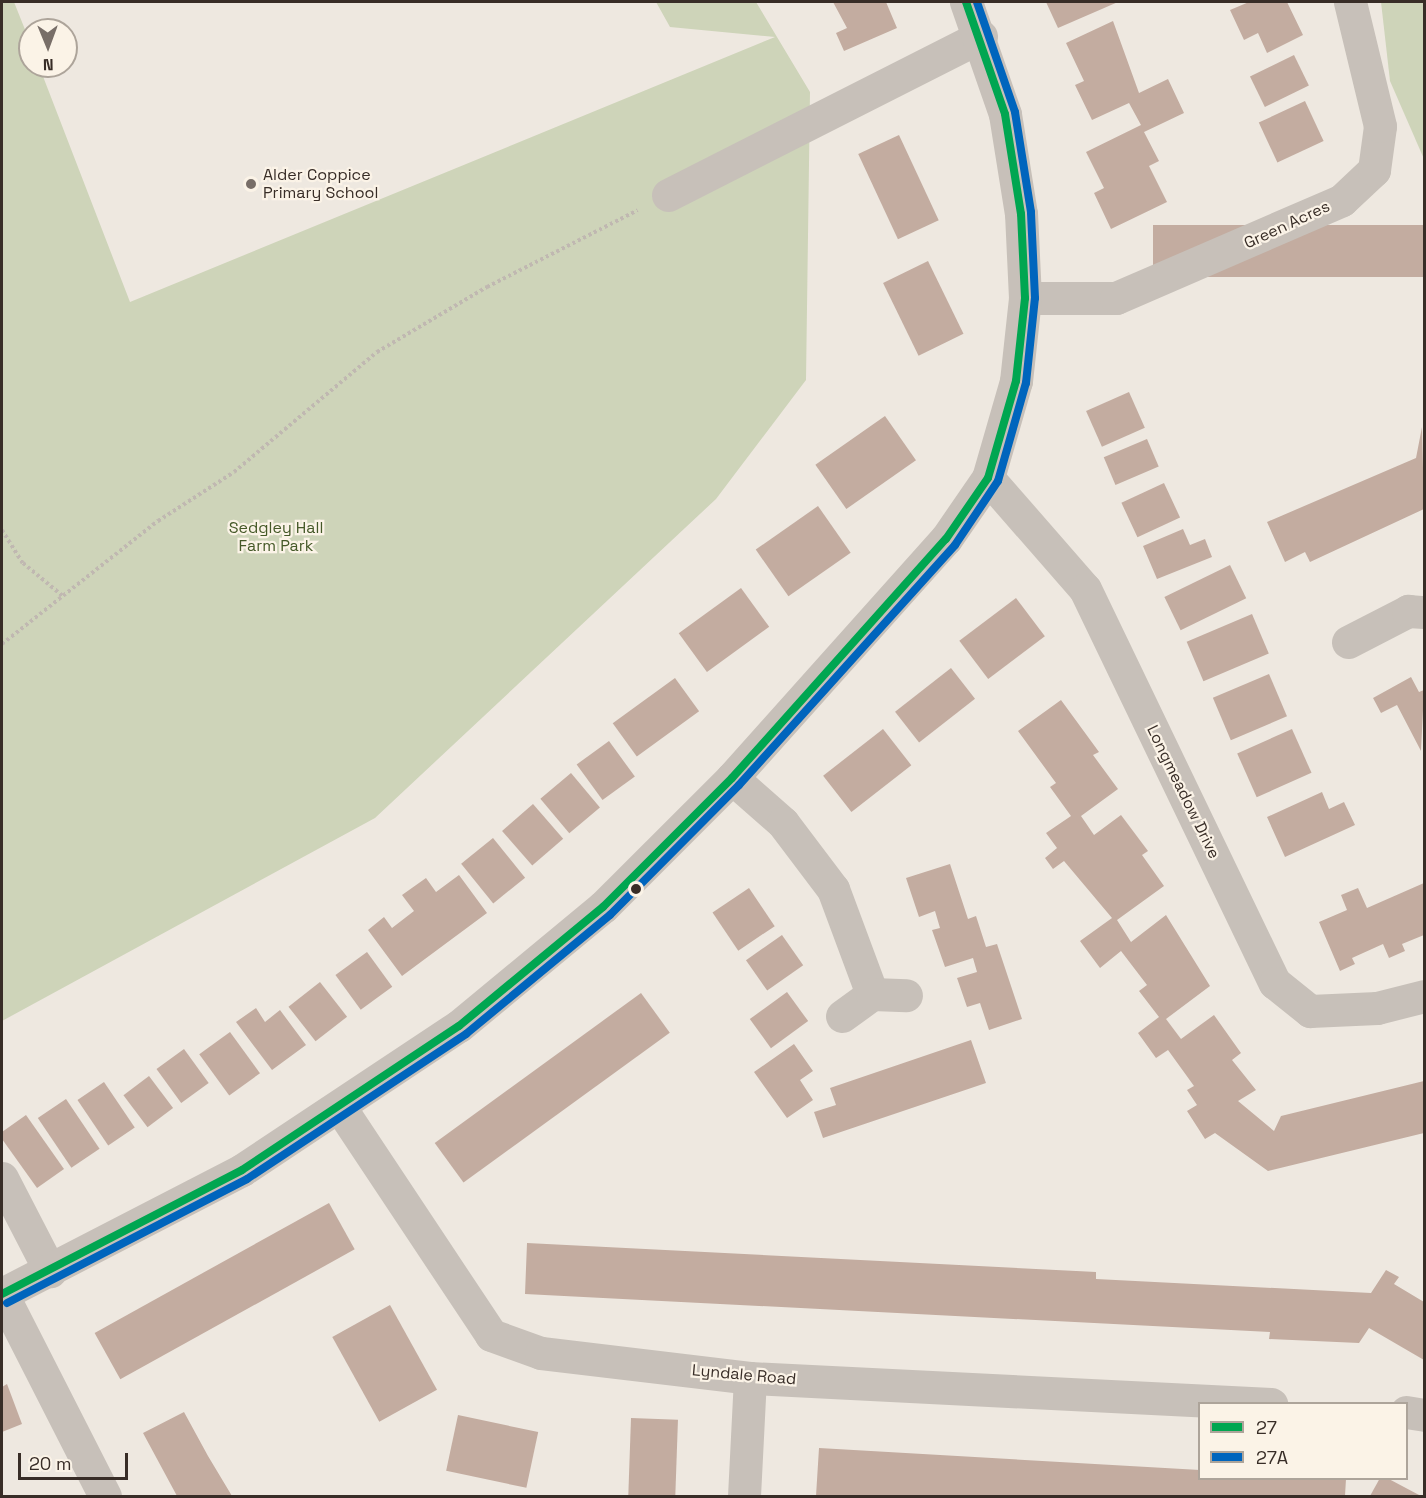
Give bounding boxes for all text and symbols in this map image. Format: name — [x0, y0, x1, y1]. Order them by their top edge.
north arrow — [18, 18, 78, 78]
text: N — [43, 54, 54, 75]
place label: Alder Coppice Primary School — [263, 165, 378, 203]
marker: Alder Coppice Primary School — [244, 177, 258, 191]
street label: Green Acres — [1241, 197, 1333, 253]
park label: Sedgley Hall Farm Park — [229, 518, 323, 556]
street label: Longmeadow Drive — [1142, 722, 1224, 862]
unlabelled marker — [630, 883, 642, 895]
street label: Lyndale Road — [691, 1361, 797, 1389]
legend — [1198, 1402, 1408, 1480]
text: 27 — [1256, 1416, 1277, 1439]
scale bar — [21, 1441, 130, 1479]
text: 27A — [1256, 1446, 1288, 1469]
text: 20 m — [29, 1452, 72, 1475]

